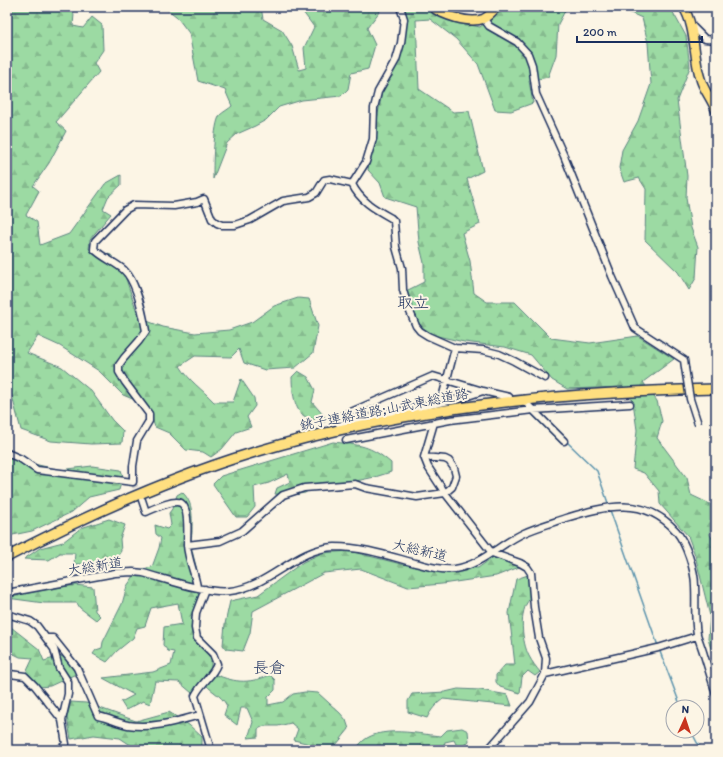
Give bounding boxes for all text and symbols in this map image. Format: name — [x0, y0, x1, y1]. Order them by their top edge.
scale bar — [577, 18, 702, 44]
text: 200 m — [583, 25, 617, 39]
district label: 取立 — [397, 293, 429, 312]
street label: 銚子連絡道路;山武東総道路 — [298, 385, 470, 434]
street label: 大総新道 — [391, 536, 449, 565]
street label: 大総新道 — [66, 554, 124, 579]
district label: 長倉 — [253, 658, 285, 677]
north arrow — [665, 699, 705, 739]
text: N — [681, 703, 690, 716]

